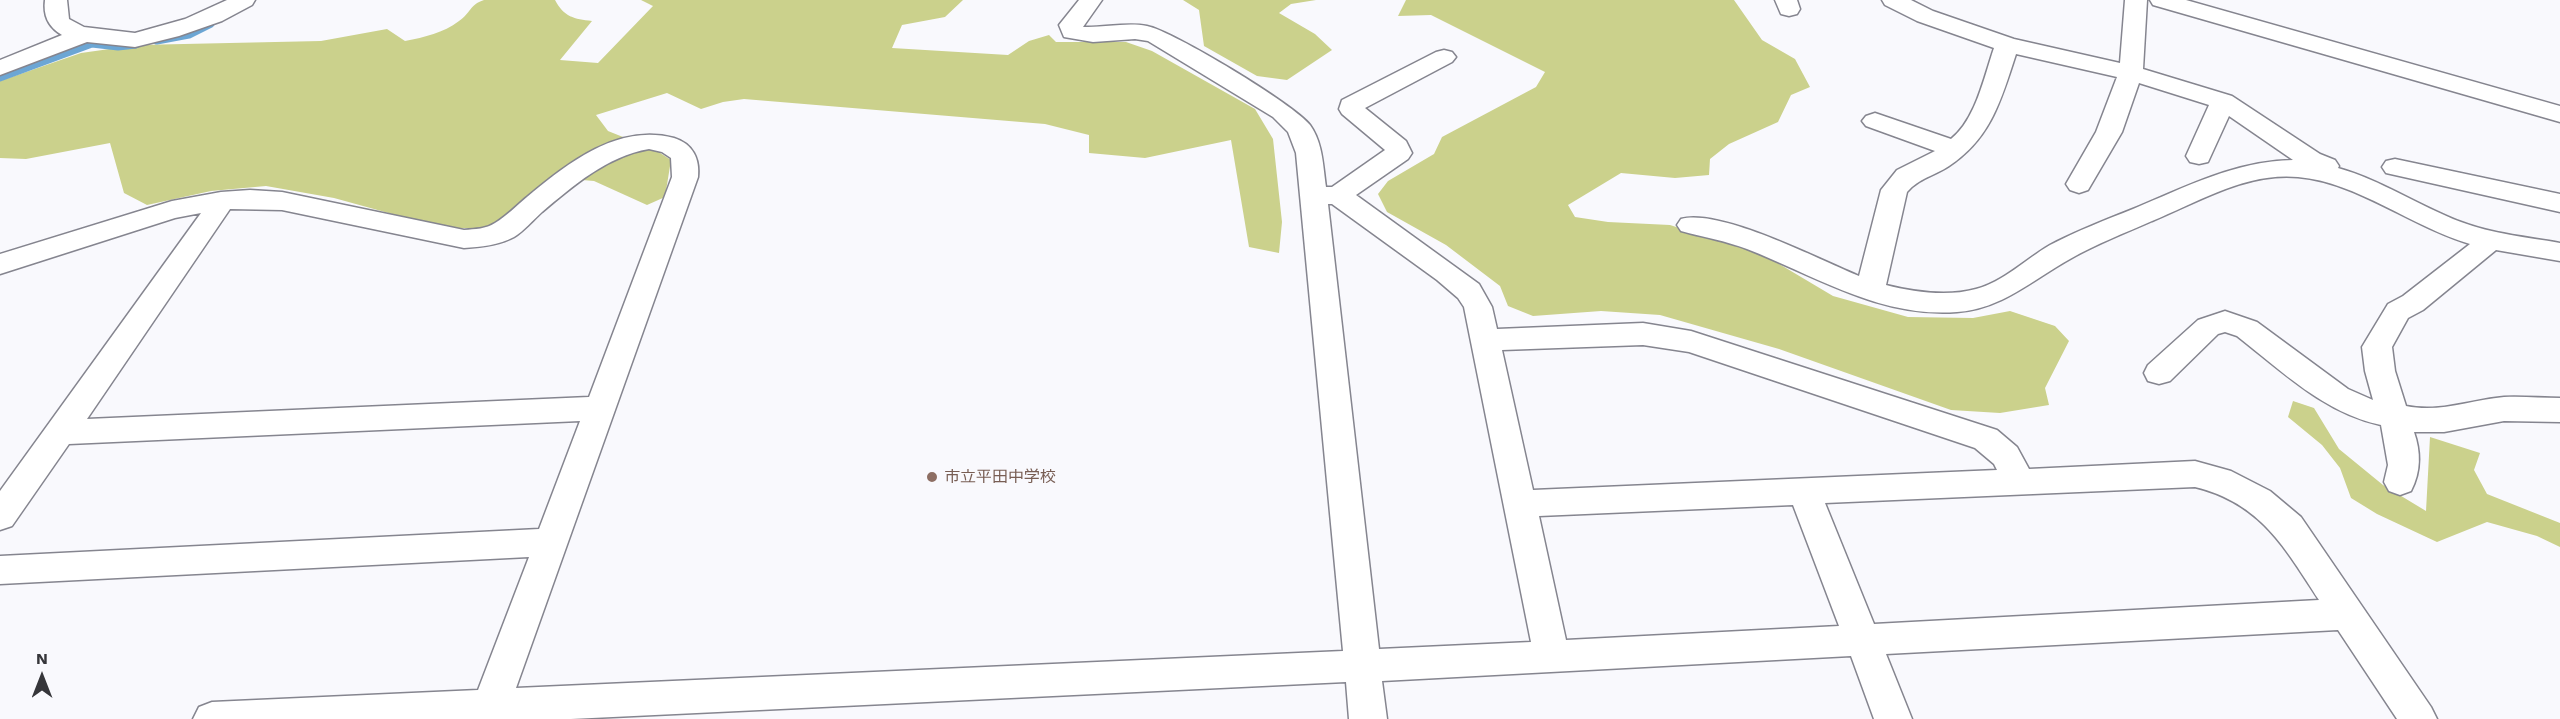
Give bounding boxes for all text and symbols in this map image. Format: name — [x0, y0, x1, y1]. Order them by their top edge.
place label: 市立平田中学校 — [944, 467, 1056, 487]
marker: 市立平田中学校 — [925, 470, 939, 484]
north arrow — [12, 647, 72, 707]
text: N — [36, 649, 48, 668]

